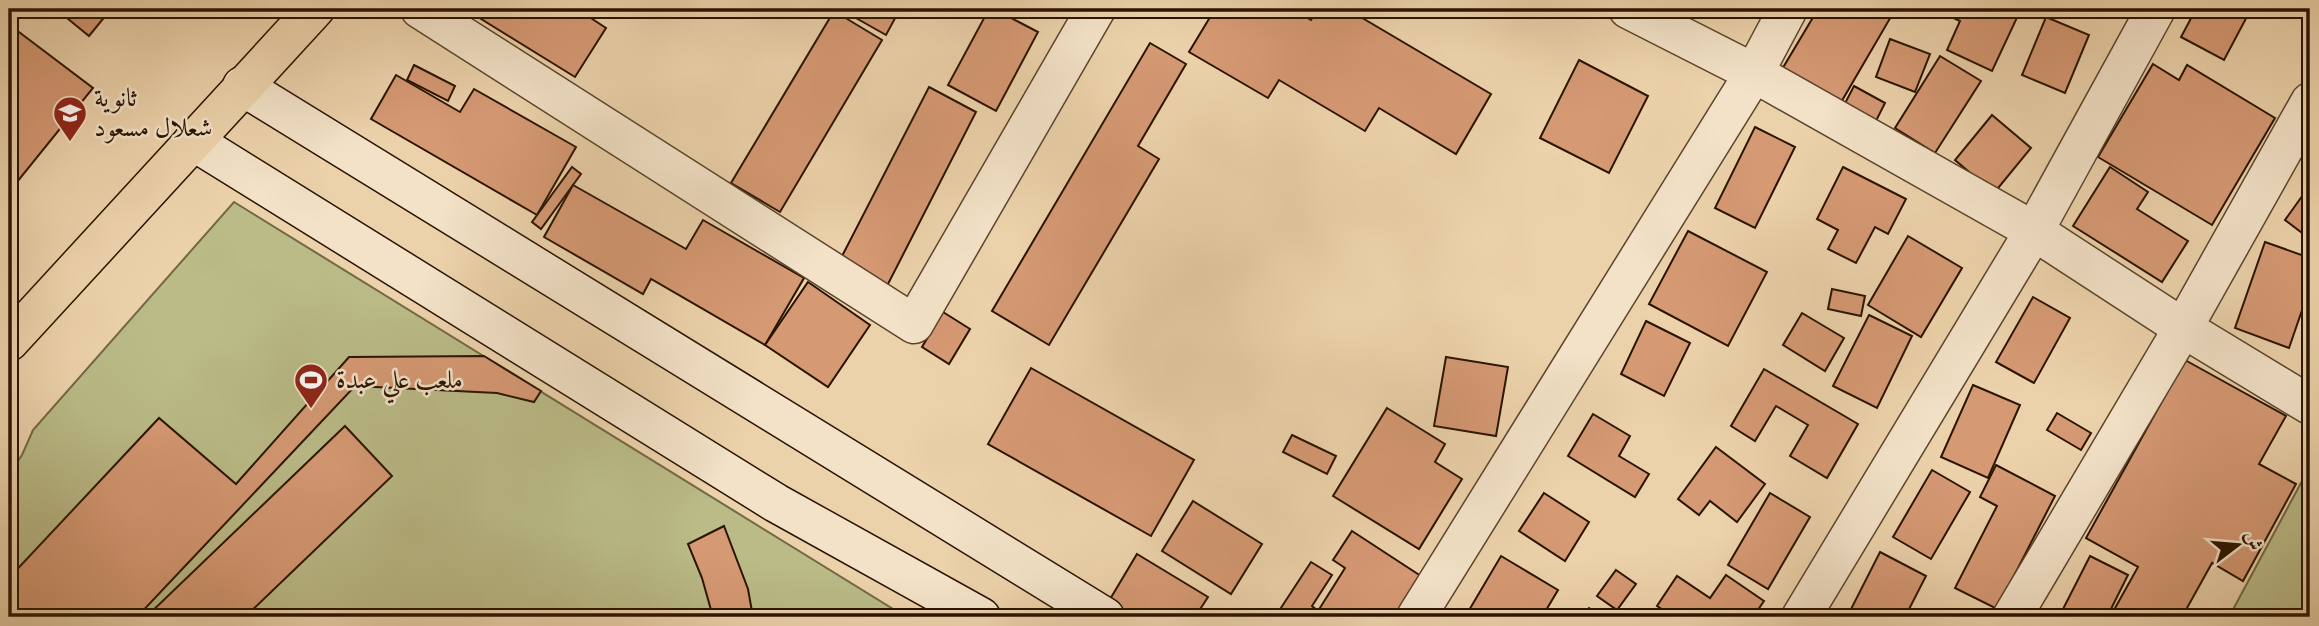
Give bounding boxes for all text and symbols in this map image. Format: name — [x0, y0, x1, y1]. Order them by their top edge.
place label: ثانوية شعلال مسعود — [94, 82, 213, 145]
school or university icon: ثانوية شعلال مسعود — [51, 94, 89, 143]
sports icon: ملعب علي عبدة — [292, 361, 330, 410]
place label: ملعب علي عبدة — [336, 364, 463, 404]
north arrow — [2204, 510, 2274, 580]
text: ش — [2239, 528, 2267, 553]

